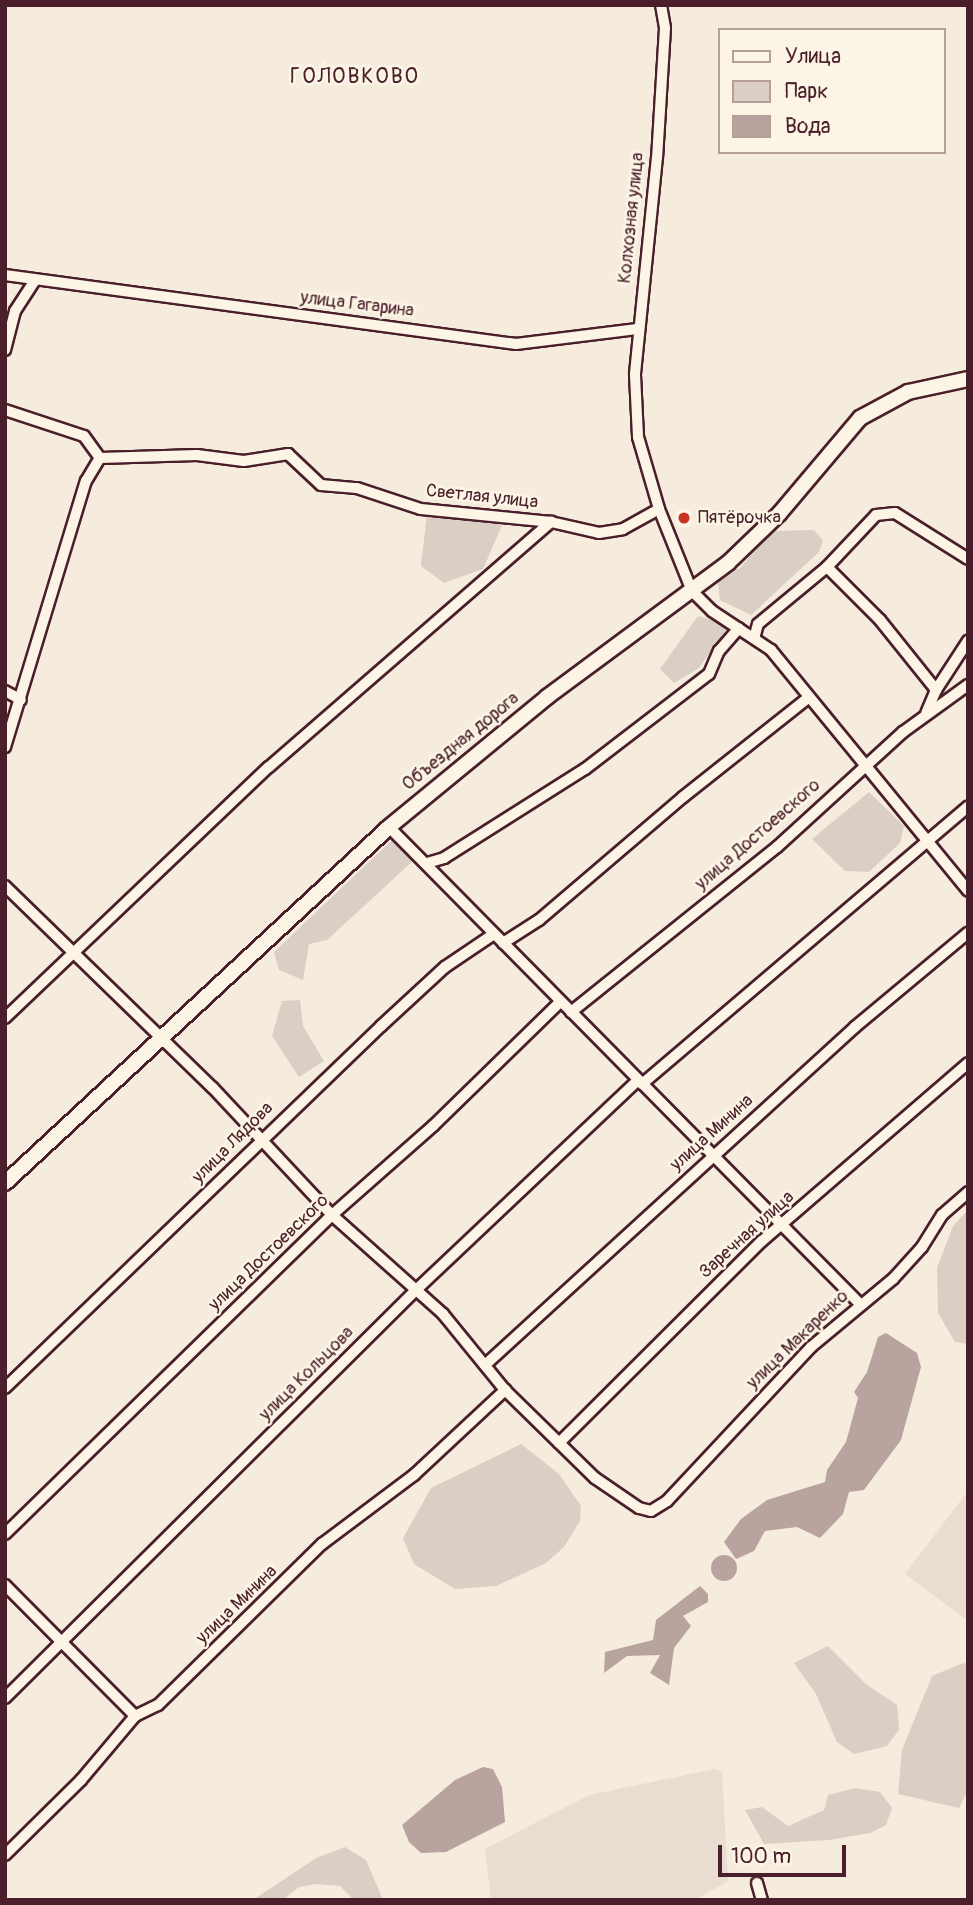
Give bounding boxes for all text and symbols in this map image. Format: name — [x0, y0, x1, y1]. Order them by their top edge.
legend — [718, 28, 945, 154]
text: Улица — [785, 43, 841, 70]
district label: ГОЛОВКОВО — [291, 64, 419, 90]
text: Парк — [785, 78, 828, 105]
text: Вода — [785, 113, 831, 140]
street label: Колхозная улица — [614, 152, 650, 284]
street label: улица Гагарина — [299, 287, 415, 323]
street label: Светлая улица — [425, 480, 539, 514]
place label: Пятёрочка — [698, 507, 781, 529]
marker: Пятёрочка — [676, 510, 692, 526]
street label: Объездная дорога — [398, 688, 524, 796]
street label: улица Достоевского — [691, 775, 825, 895]
street label: улица Минина — [666, 1090, 758, 1176]
street label: улица Лядова — [188, 1098, 278, 1188]
street label: Заречная улица — [695, 1187, 799, 1283]
street label: улица Достоевского — [205, 1190, 333, 1316]
street label: улица Макаренко — [743, 1286, 853, 1394]
street label: улица Кольцова — [255, 1322, 359, 1426]
street label: улица Минина — [192, 1561, 282, 1649]
scale bar — [721, 1832, 849, 1876]
text: 100 m — [731, 1843, 791, 1870]

